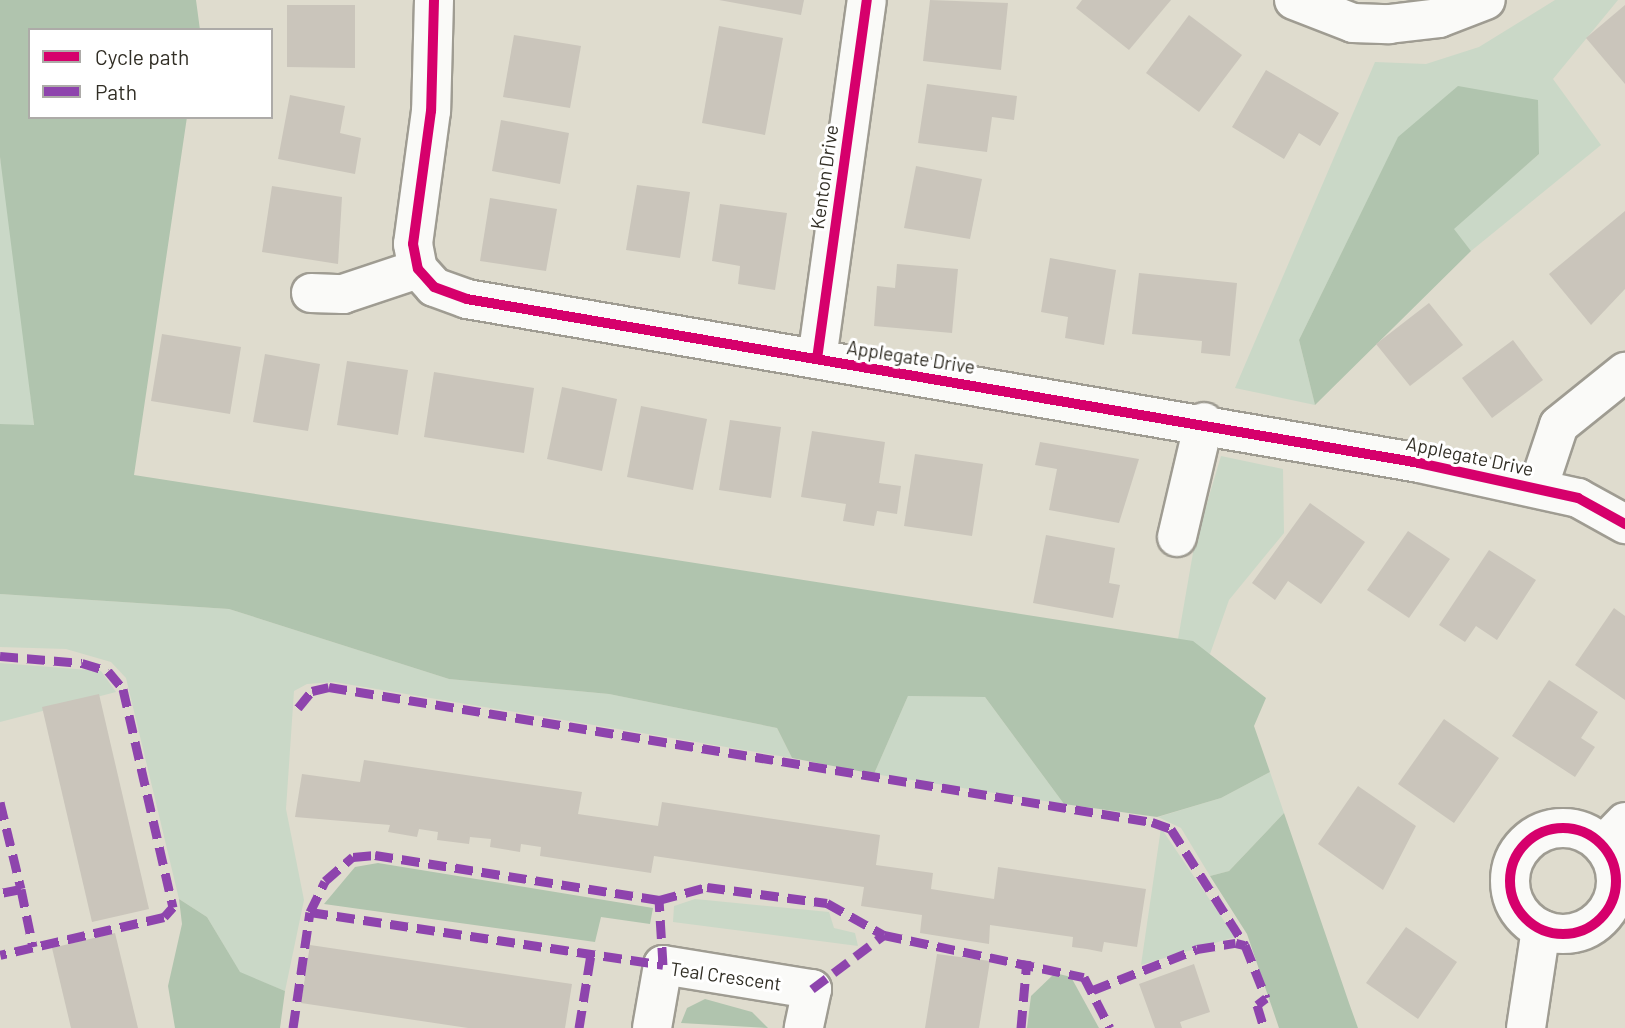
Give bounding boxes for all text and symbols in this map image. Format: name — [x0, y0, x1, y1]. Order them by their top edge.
legend — [28, 28, 273, 119]
text: Cycle path — [95, 44, 189, 69]
text: Path — [95, 79, 137, 104]
street label: Kenton Drive — [805, 123, 843, 231]
street label: Applegate Drive — [845, 336, 977, 378]
street label: Applegate Drive — [1404, 431, 1536, 481]
street label: Teal Crescent — [669, 957, 783, 995]

